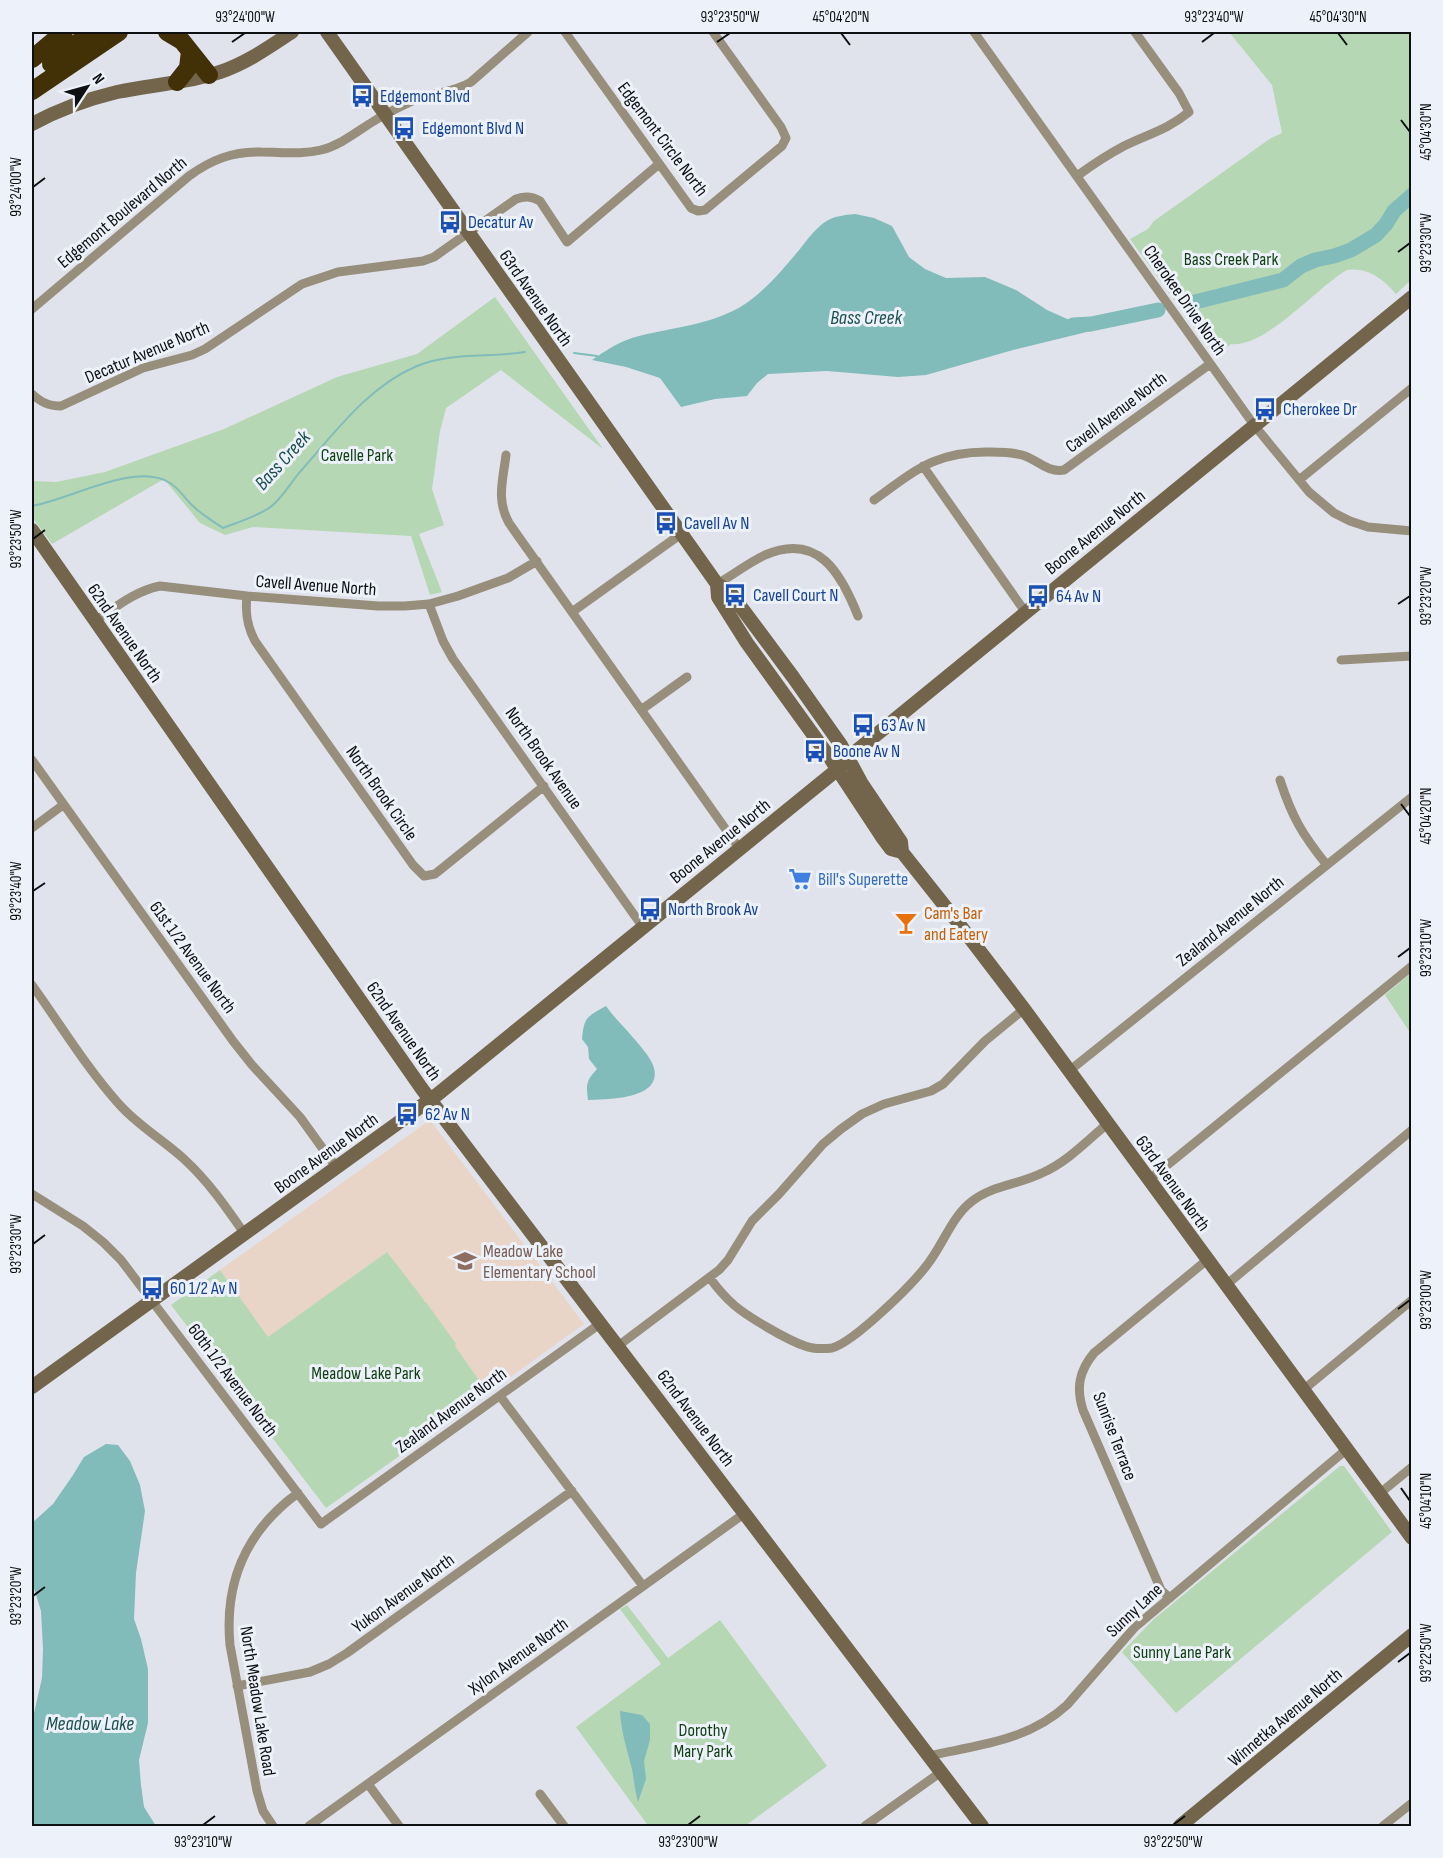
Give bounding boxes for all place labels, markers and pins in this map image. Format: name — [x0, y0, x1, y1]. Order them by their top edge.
bus stop icon: Edgemont Blvd — [349, 83, 375, 109]
place label: Edgemont Blvd — [380, 86, 470, 107]
bus stop icon: Edgemont Blvd N — [391, 115, 417, 141]
place label: Edgemont Blvd N — [422, 118, 524, 139]
bus stop icon: Decatur Av — [437, 209, 463, 235]
place label: Decatur Av — [468, 212, 534, 233]
bus stop icon: Cherokee Dr — [1252, 396, 1278, 422]
place label: Cherokee Dr — [1283, 399, 1357, 420]
bus stop icon: Cavell Av N — [653, 510, 679, 536]
place label: Cavell Av N — [684, 513, 749, 534]
bus stop icon: Cavell Court N — [722, 582, 748, 608]
bus stop icon: 64 Av N — [1025, 583, 1051, 609]
place label: Cavell Court N — [753, 585, 838, 606]
place label: 64 Av N — [1056, 586, 1101, 607]
bus stop icon: 63 Av N — [850, 712, 876, 738]
place label: 63 Av N — [881, 715, 926, 736]
bus stop icon: Boone Av N — [802, 738, 828, 764]
place label: Boone Av N — [833, 741, 900, 762]
supermarket icon: Bill's Superette — [787, 866, 813, 892]
place label: Bill's Superette — [818, 869, 908, 890]
bus stop icon: North Brook Av — [637, 896, 663, 922]
place label: North Brook Av — [668, 899, 758, 920]
place label: Cam's Bar and Eatery — [924, 903, 988, 945]
bar icon: Cam's Bar and Eatery — [893, 910, 919, 936]
bus stop icon: 62 Av N — [394, 1101, 420, 1127]
place label: 62 Av N — [425, 1104, 470, 1125]
place label: Meadow Lake Elementary School — [483, 1241, 596, 1283]
school or university icon: Meadow Lake Elementary School — [452, 1248, 478, 1274]
bus stop icon: 60 1/2 Av N — [139, 1275, 165, 1301]
place label: 60 1/2 Av N — [170, 1278, 237, 1299]

